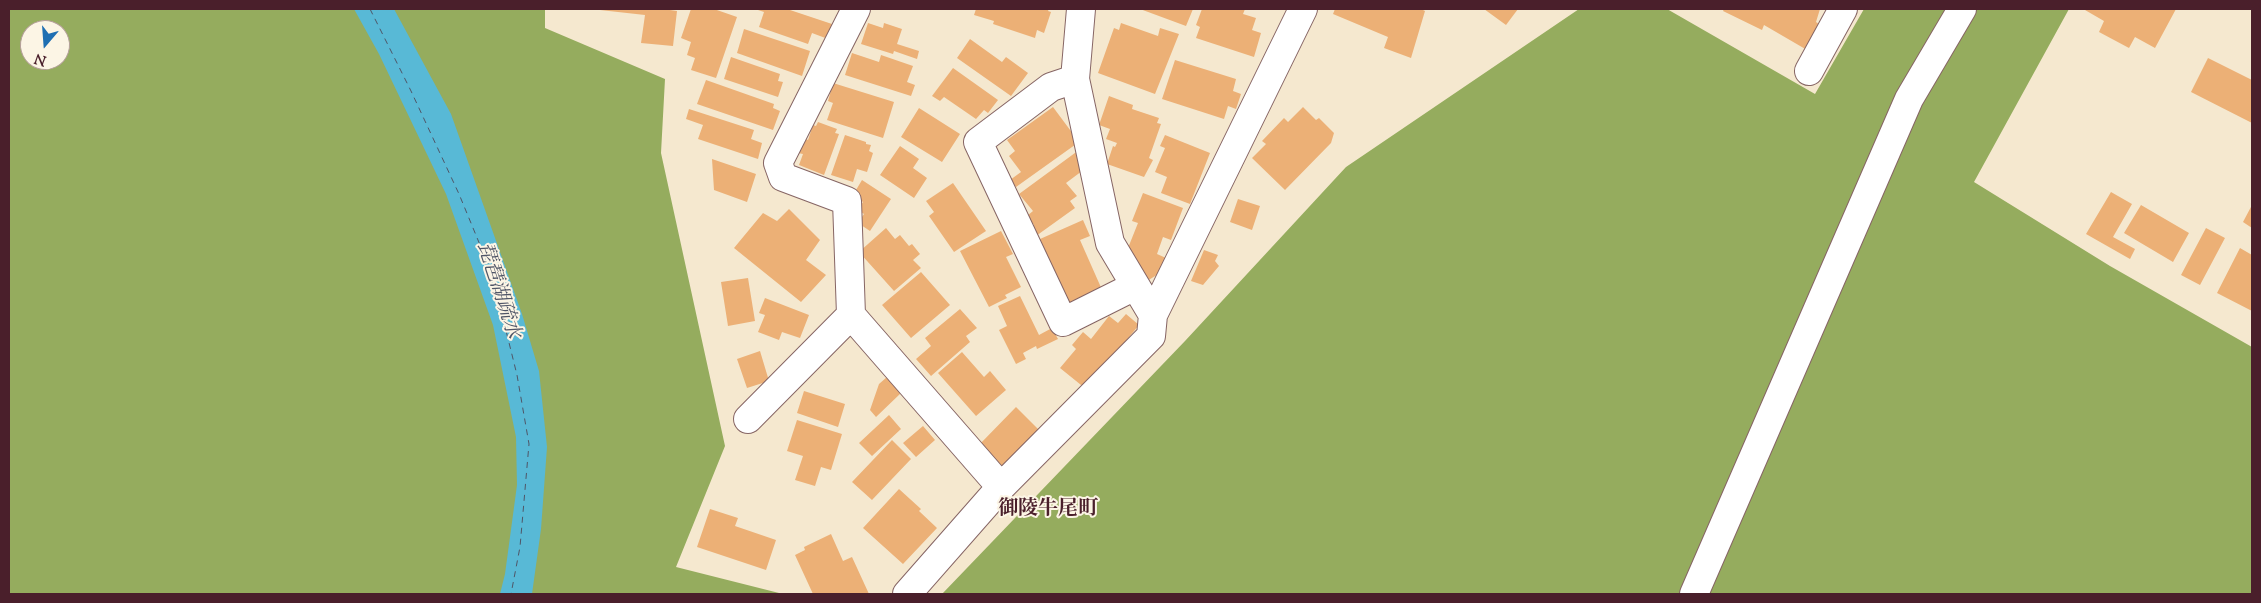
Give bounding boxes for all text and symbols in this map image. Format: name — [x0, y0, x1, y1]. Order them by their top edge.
north arrow — [20, 20, 70, 70]
text: N — [32, 47, 49, 70]
water label: 琵琶湖疏水 — [470, 240, 524, 342]
district label: 御陵牛尾町 — [998, 499, 1098, 523]

